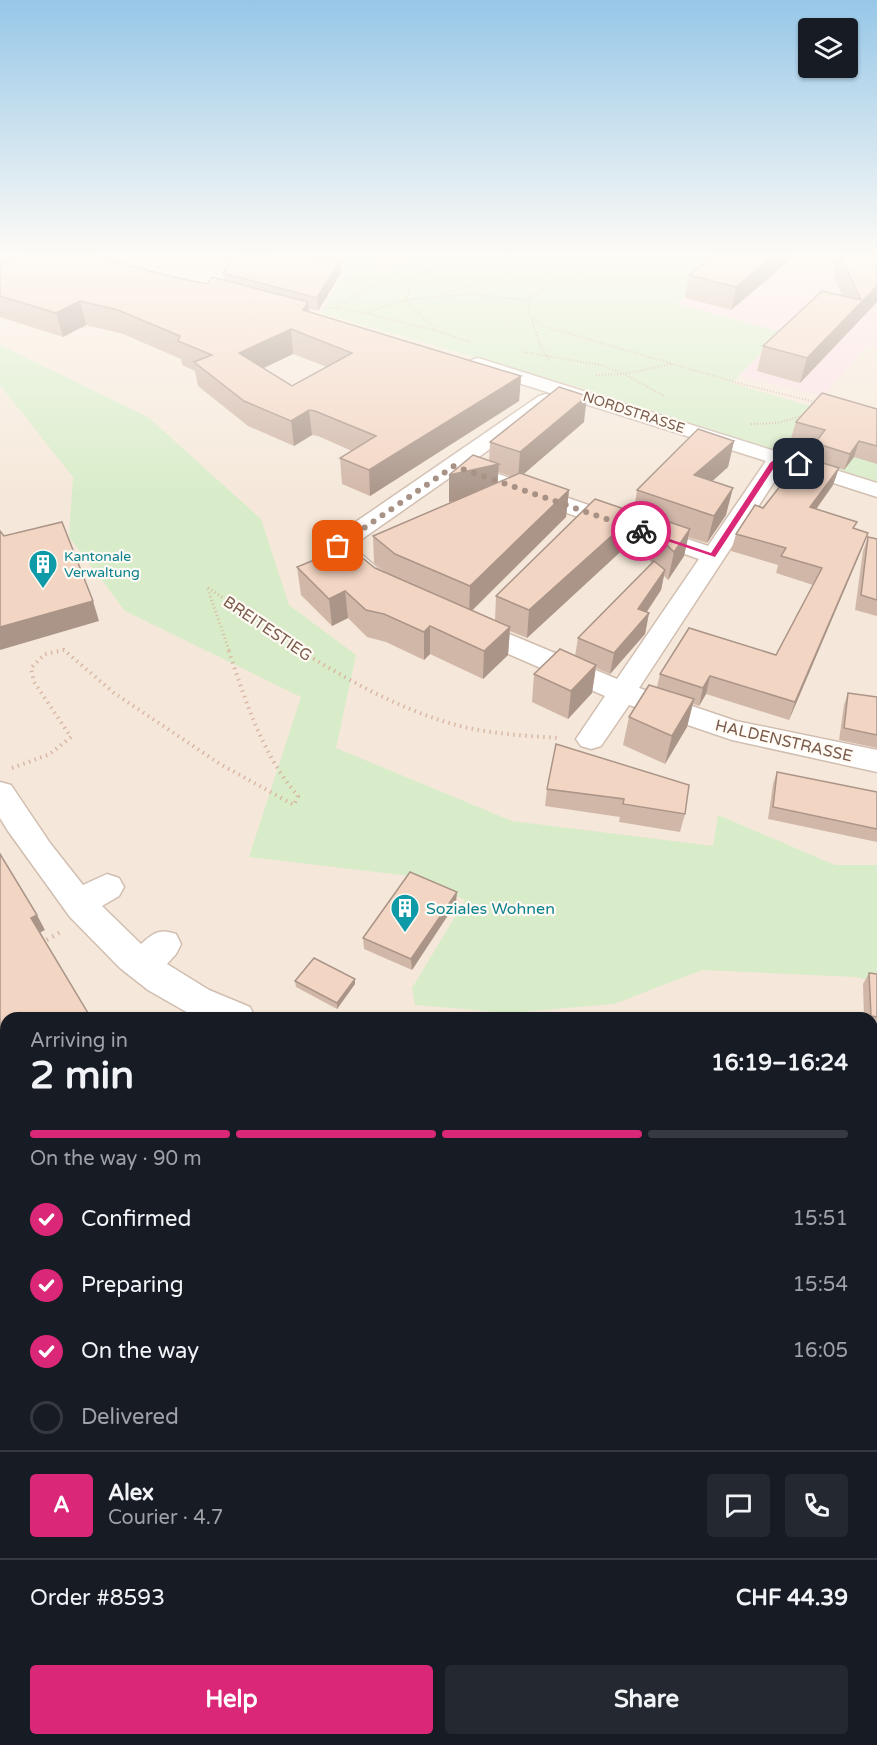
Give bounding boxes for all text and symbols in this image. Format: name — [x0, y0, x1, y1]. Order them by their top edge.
map controls — [798, 18, 858, 78]
button: layers — [798, 18, 858, 78]
street label: NORDSTRASSE — [581, 388, 687, 437]
pin — [773, 438, 824, 489]
icon: home — [782, 447, 815, 480]
courier — [611, 501, 671, 561]
icon: bike — [625, 515, 658, 548]
pin — [312, 520, 363, 571]
icon: bag — [321, 529, 354, 562]
building icon: Kantonale Verwaltung — [27, 548, 59, 590]
place label: Kantonale Verwaltung — [64, 548, 140, 581]
street label: BREITESTIEG — [219, 592, 316, 666]
street label: HALDENSTRASSE — [713, 715, 855, 767]
building icon: Soziales Wohnen — [389, 892, 421, 934]
place label: Soziales Wohnen — [426, 899, 555, 919]
text: Arriving in — [30, 1029, 128, 1053]
text: 16:19–16:24 — [711, 1050, 848, 1076]
text: 2 min — [30, 1052, 134, 1099]
text: On the way · 90 m — [30, 1147, 202, 1171]
icon: check — [30, 1203, 63, 1236]
text: Confirmed — [81, 1206, 191, 1232]
text: 15:51 — [793, 1207, 848, 1231]
icon: check — [30, 1269, 63, 1302]
text: Preparing — [81, 1272, 184, 1298]
text: 15:54 — [793, 1273, 848, 1297]
icon: check — [30, 1335, 63, 1368]
text: On the way — [81, 1338, 199, 1364]
text: 16:05 — [793, 1339, 848, 1363]
text: Delivered — [81, 1404, 179, 1430]
button: chat — [707, 1474, 770, 1537]
button: phone — [785, 1474, 848, 1537]
text: Alex — [108, 1480, 154, 1506]
text: A — [53, 1492, 70, 1518]
text: Courier · 4.7 — [108, 1506, 223, 1530]
text: Order #8593 — [30, 1585, 165, 1611]
text: CHF 44.39 — [736, 1585, 848, 1611]
button: Help — [30, 1665, 433, 1734]
button: Share — [445, 1665, 848, 1734]

